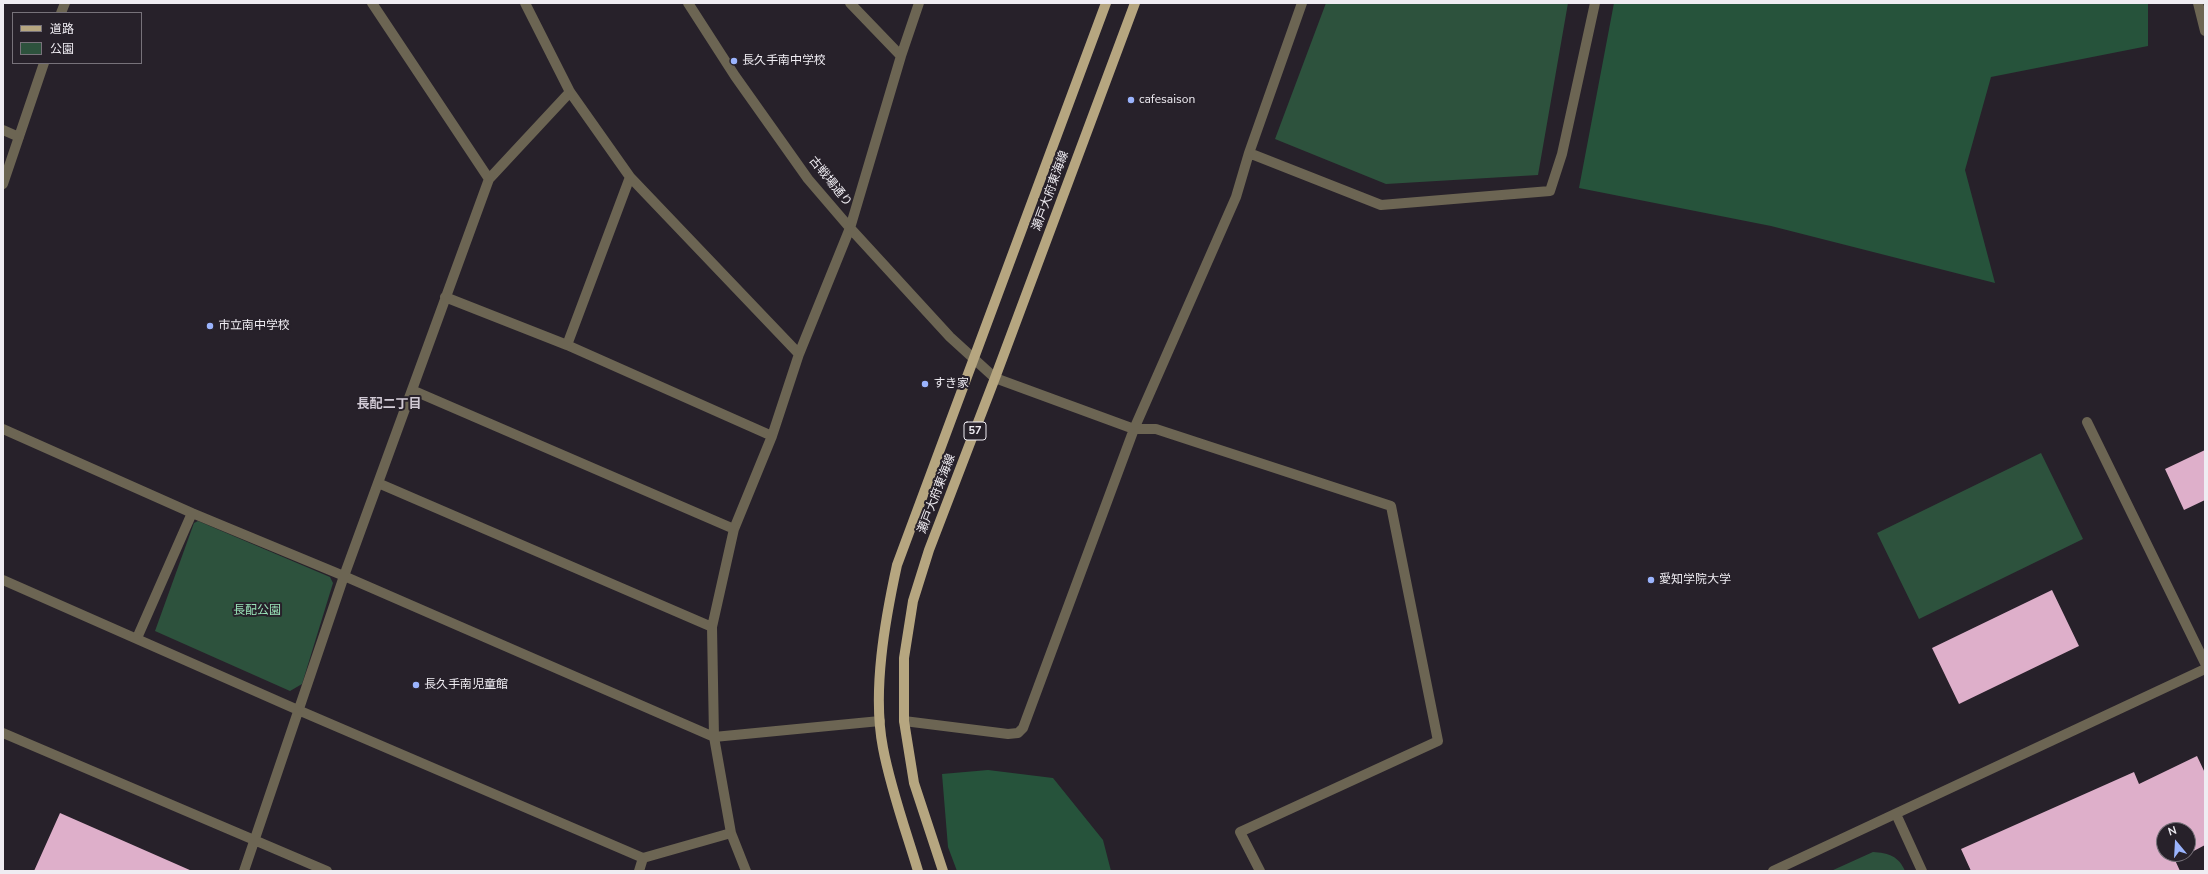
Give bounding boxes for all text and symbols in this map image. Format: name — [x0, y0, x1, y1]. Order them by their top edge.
legend — [12, 12, 142, 64]
text: 道路 — [50, 21, 74, 37]
text: 公園 — [50, 41, 74, 57]
place label: 長久手南中学校 — [742, 54, 826, 68]
marker: 長久手南中学校 — [729, 56, 739, 66]
place label: cafesaison — [1139, 93, 1195, 107]
marker: cafesaison — [1126, 95, 1136, 105]
street label: 瀬戸大府東海線 — [1030, 149, 1072, 233]
street label: 古戦場通り — [806, 154, 854, 210]
place label: 市立南中学校 — [218, 319, 290, 333]
marker: 市立南中学校 — [205, 321, 215, 331]
place label: すき家 — [933, 377, 969, 391]
marker: すき家 — [920, 379, 930, 389]
district label: 長配二丁目 — [357, 397, 421, 413]
road number: 57 — [964, 422, 986, 440]
street label: 瀬戸大府東海線 — [915, 452, 959, 536]
place label: 愛知学院大学 — [1659, 573, 1731, 587]
marker: 愛知学院大学 — [1646, 575, 1656, 585]
park label: 長配公園 — [233, 604, 281, 618]
place label: 長久手南児童館 — [424, 678, 508, 692]
marker: 長久手南児童館 — [411, 680, 421, 690]
north arrow — [2156, 822, 2196, 862]
text: N — [2166, 823, 2179, 839]

